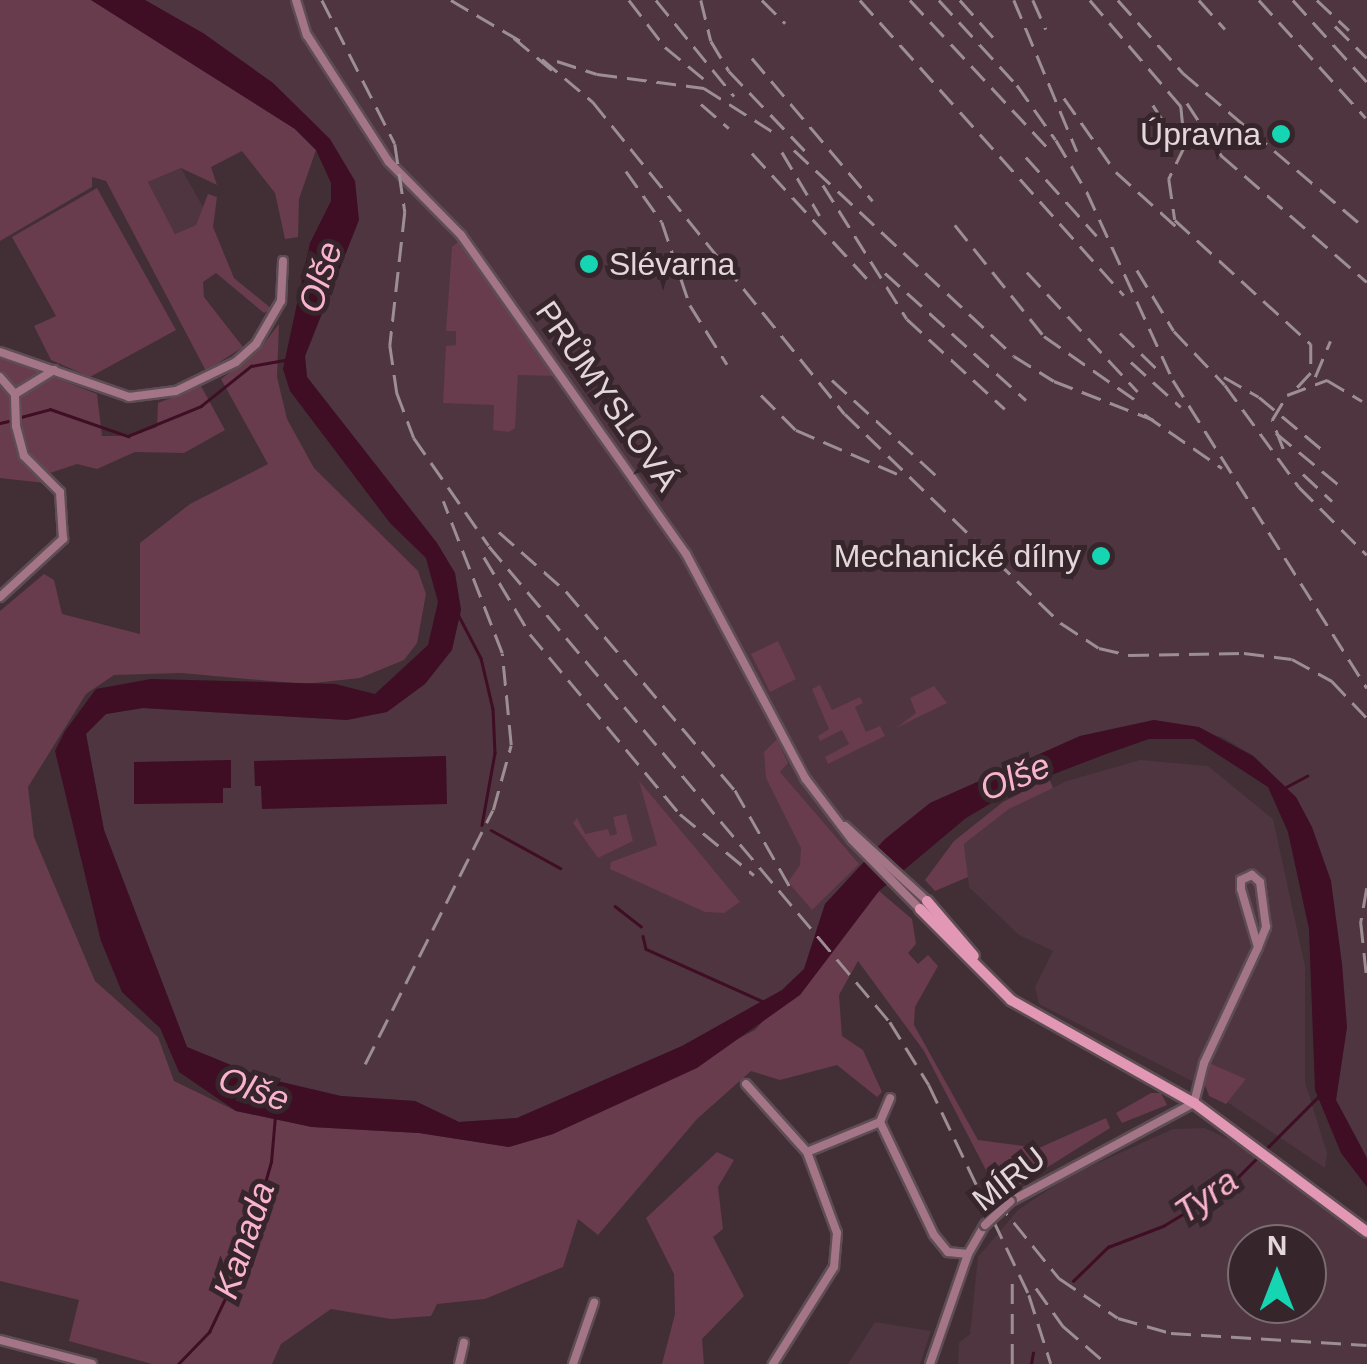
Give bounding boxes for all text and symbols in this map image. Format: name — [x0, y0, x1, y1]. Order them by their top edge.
place label: Úpravna — [1140, 115, 1261, 153]
marker: Úpravna — [1270, 123, 1292, 145]
water label: Olše — [289, 236, 351, 318]
place label: Slévarna — [609, 245, 735, 283]
marker: Slévarna — [578, 253, 600, 275]
street label: PRŮMYSLOVÁ — [528, 294, 686, 498]
place label: Mechanické dílny — [834, 537, 1081, 575]
marker: Mechanické dílny — [1090, 545, 1112, 567]
water label: Olše — [974, 744, 1056, 810]
water label: Olše — [213, 1057, 295, 1121]
street label: MÍRU — [965, 1139, 1053, 1219]
water label: Tyra — [1166, 1159, 1246, 1233]
water label: Kanada — [205, 1176, 283, 1304]
north arrow — [1227, 1224, 1327, 1324]
text: N — [1267, 1230, 1287, 1261]

